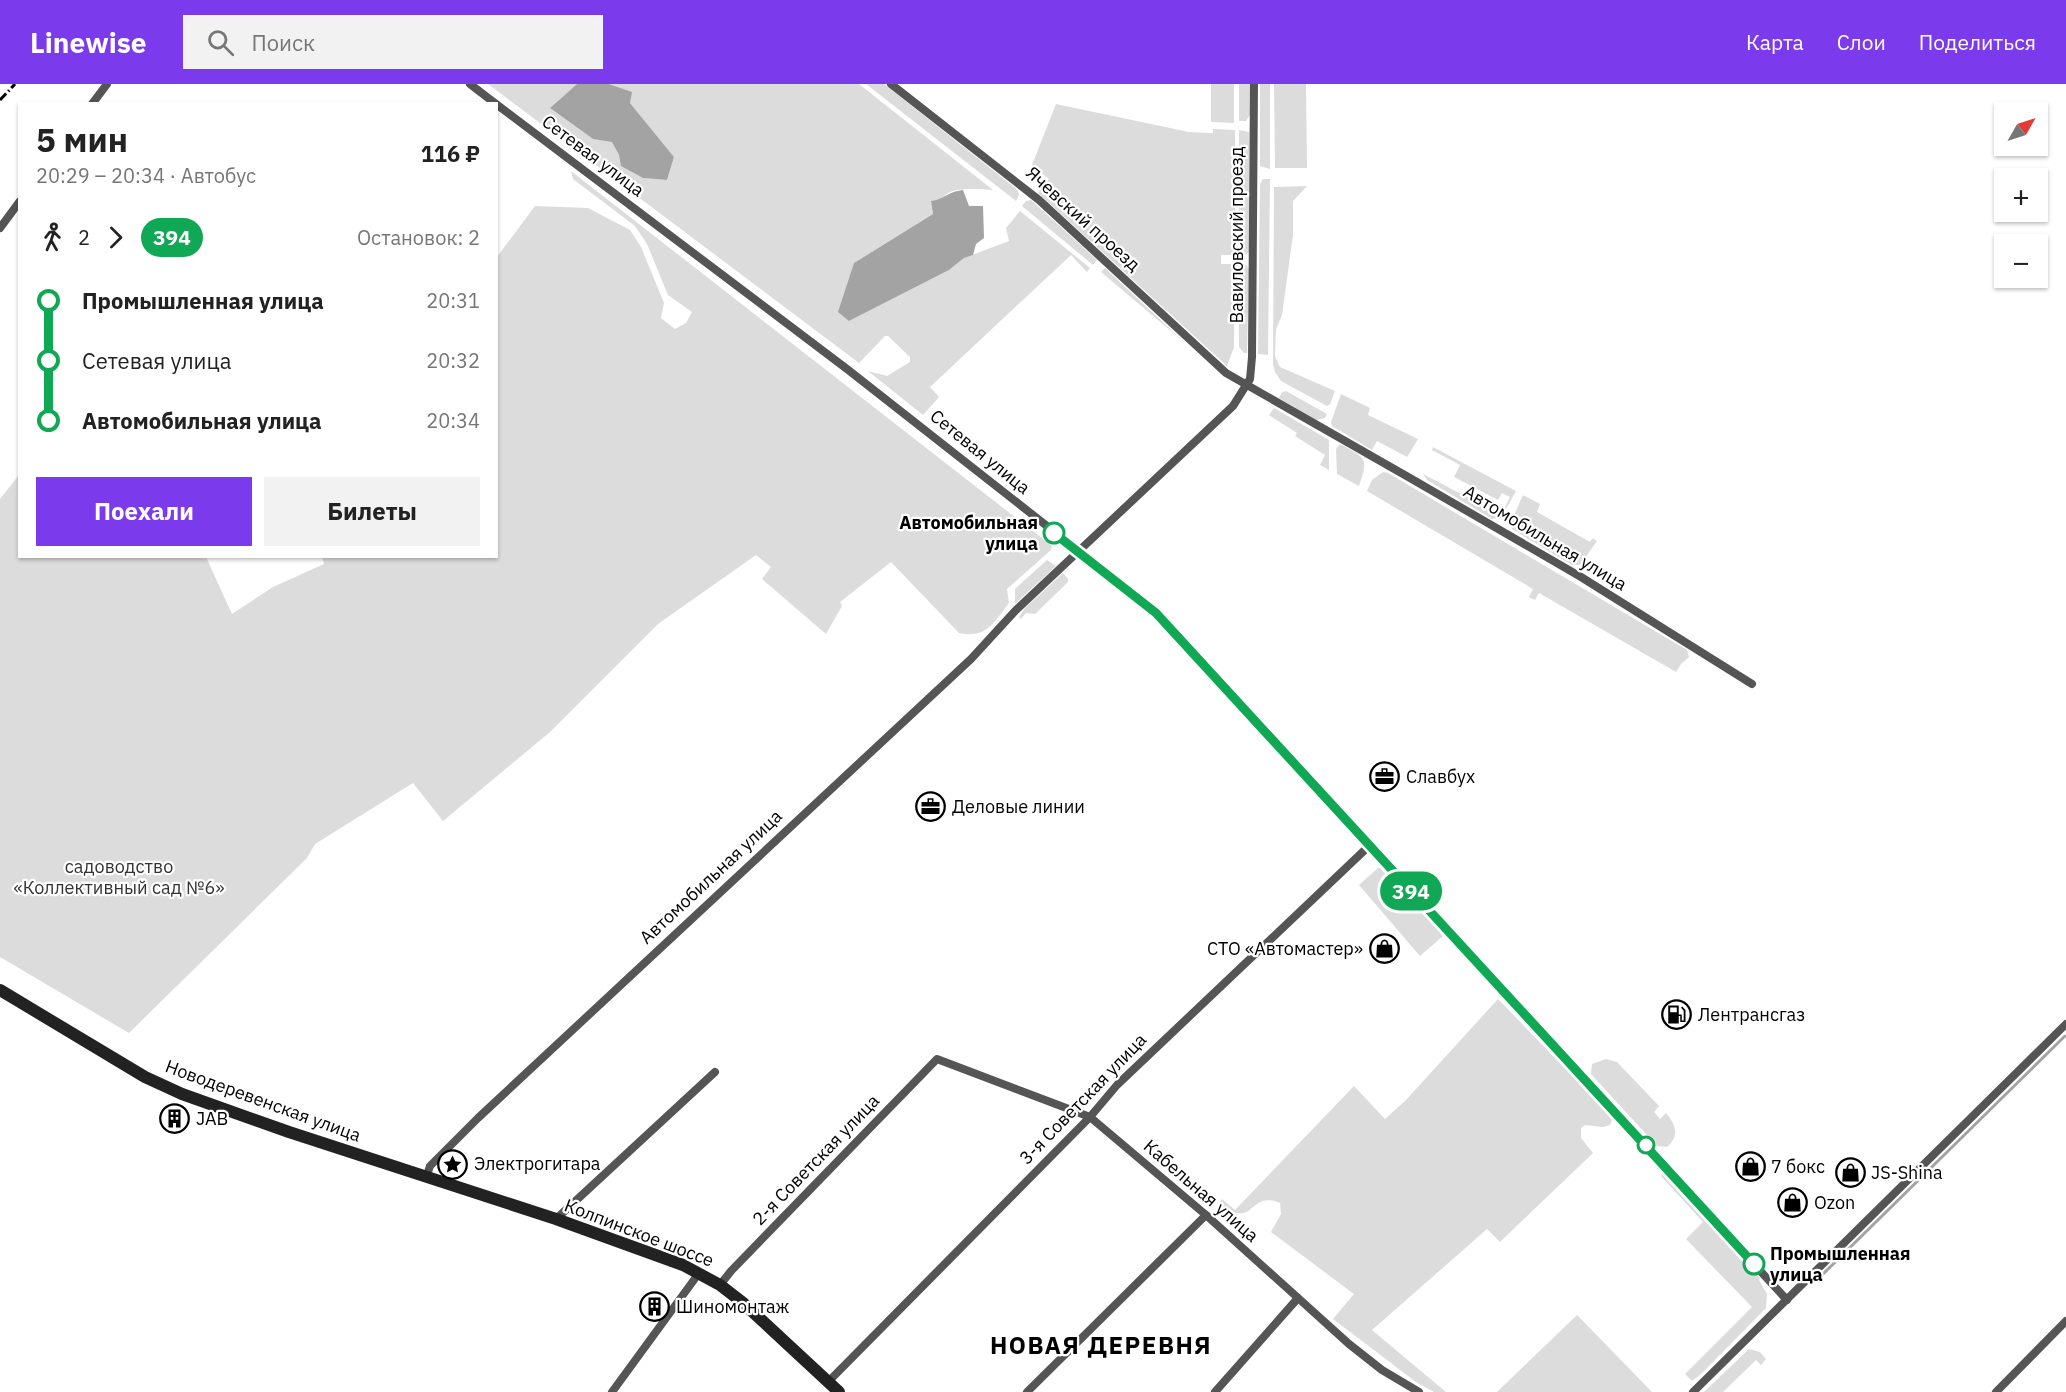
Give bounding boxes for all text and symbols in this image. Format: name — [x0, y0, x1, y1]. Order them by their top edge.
search box — [183, 15, 603, 69]
text: Linewise — [30, 24, 147, 61]
icon: search — [204, 26, 237, 59]
text: Поиск — [252, 28, 315, 57]
text: Карта — [1746, 28, 1804, 56]
text: Слои — [1837, 28, 1886, 56]
text: Поделиться — [1919, 28, 2036, 56]
north arrow — [1994, 102, 2048, 156]
map controls — [1994, 102, 2048, 288]
street label: Сетевая улица — [538, 110, 649, 202]
text: 5 мин — [36, 118, 128, 161]
text: 116 ₽ — [421, 139, 480, 168]
street label: Вавиловский проезд — [1225, 146, 1248, 324]
street label: Ячевский проезд — [1021, 161, 1145, 276]
text: 20:29 – 20:34 · Автобус — [36, 162, 256, 189]
button: + — [1994, 168, 2048, 222]
icon: walk — [36, 221, 69, 254]
icon: forward — [99, 221, 132, 254]
text: 394 — [153, 223, 191, 251]
text: 2 — [78, 224, 90, 251]
text: Остановок: 2 — [357, 224, 480, 251]
button: − — [1994, 234, 2048, 288]
text: Промышленная улица — [82, 286, 324, 315]
text: 20:31 — [426, 287, 480, 314]
text: Сетевая улица — [82, 346, 231, 375]
text: 20:32 — [426, 347, 480, 374]
street label: Сетевая улица — [926, 404, 1035, 499]
text: Автомобильная улица — [82, 406, 322, 435]
text: 20:34 — [426, 407, 480, 434]
button: Поехали — [36, 477, 252, 546]
button: Билеты — [264, 477, 480, 546]
street label: Автомобильная улица — [1459, 480, 1631, 596]
place label: Автомобильная улица — [899, 511, 1038, 555]
marker: Автомобильная улица — [1043, 522, 1065, 544]
office icon: Славбух — [1369, 761, 1401, 793]
place label: Славбух — [1406, 765, 1475, 788]
office icon: Деловые линии — [915, 791, 947, 823]
place label: Деловые линии — [952, 795, 1085, 818]
street label: Автомобильная улица — [635, 804, 787, 949]
park label: садоводство «Коллективный сад №6» — [14, 855, 225, 899]
line badge: 394 — [1376, 872, 1446, 910]
text: 394 — [1392, 877, 1430, 905]
shop icon: СТО «Автомастер» — [1368, 933, 1400, 965]
place label: СТО «Автомастер» — [1207, 937, 1363, 960]
fuel station icon: Лентрансгаз — [1661, 999, 1693, 1031]
place label: Лентрансгаз — [1698, 1003, 1805, 1026]
street label: 3-я Советская улица — [1014, 1028, 1151, 1169]
street label: Новодеревенская улица — [162, 1054, 364, 1147]
street label: 2-я Советская улица — [747, 1089, 884, 1230]
building icon: JAB — [159, 1103, 191, 1135]
place label: JAB — [196, 1107, 228, 1130]
street label: Кабельная улица — [1139, 1134, 1264, 1247]
unlabelled marker — [1637, 1136, 1655, 1154]
place icon: Электрогитара — [437, 1148, 469, 1180]
shop icon: 7 бокс — [1734, 1151, 1766, 1183]
place label: Электрогитара — [474, 1152, 601, 1175]
place label: 7 бокс — [1771, 1155, 1825, 1178]
shop icon: JS-Shina — [1834, 1157, 1866, 1189]
place label: JS-Shina — [1871, 1161, 1943, 1184]
shop icon: Ozon — [1777, 1187, 1809, 1219]
place label: Ozon — [1814, 1191, 1855, 1214]
street label: Колпинское шоссе — [561, 1193, 717, 1272]
place label: Промышленная улица — [1770, 1242, 1911, 1286]
marker: Промышленная улица — [1743, 1253, 1765, 1275]
building icon: Шиномонтаж — [639, 1291, 671, 1323]
place label: Шиномонтаж — [676, 1295, 790, 1318]
district label: НОВАЯ ДЕРЕВНЯ — [990, 1329, 1212, 1361]

